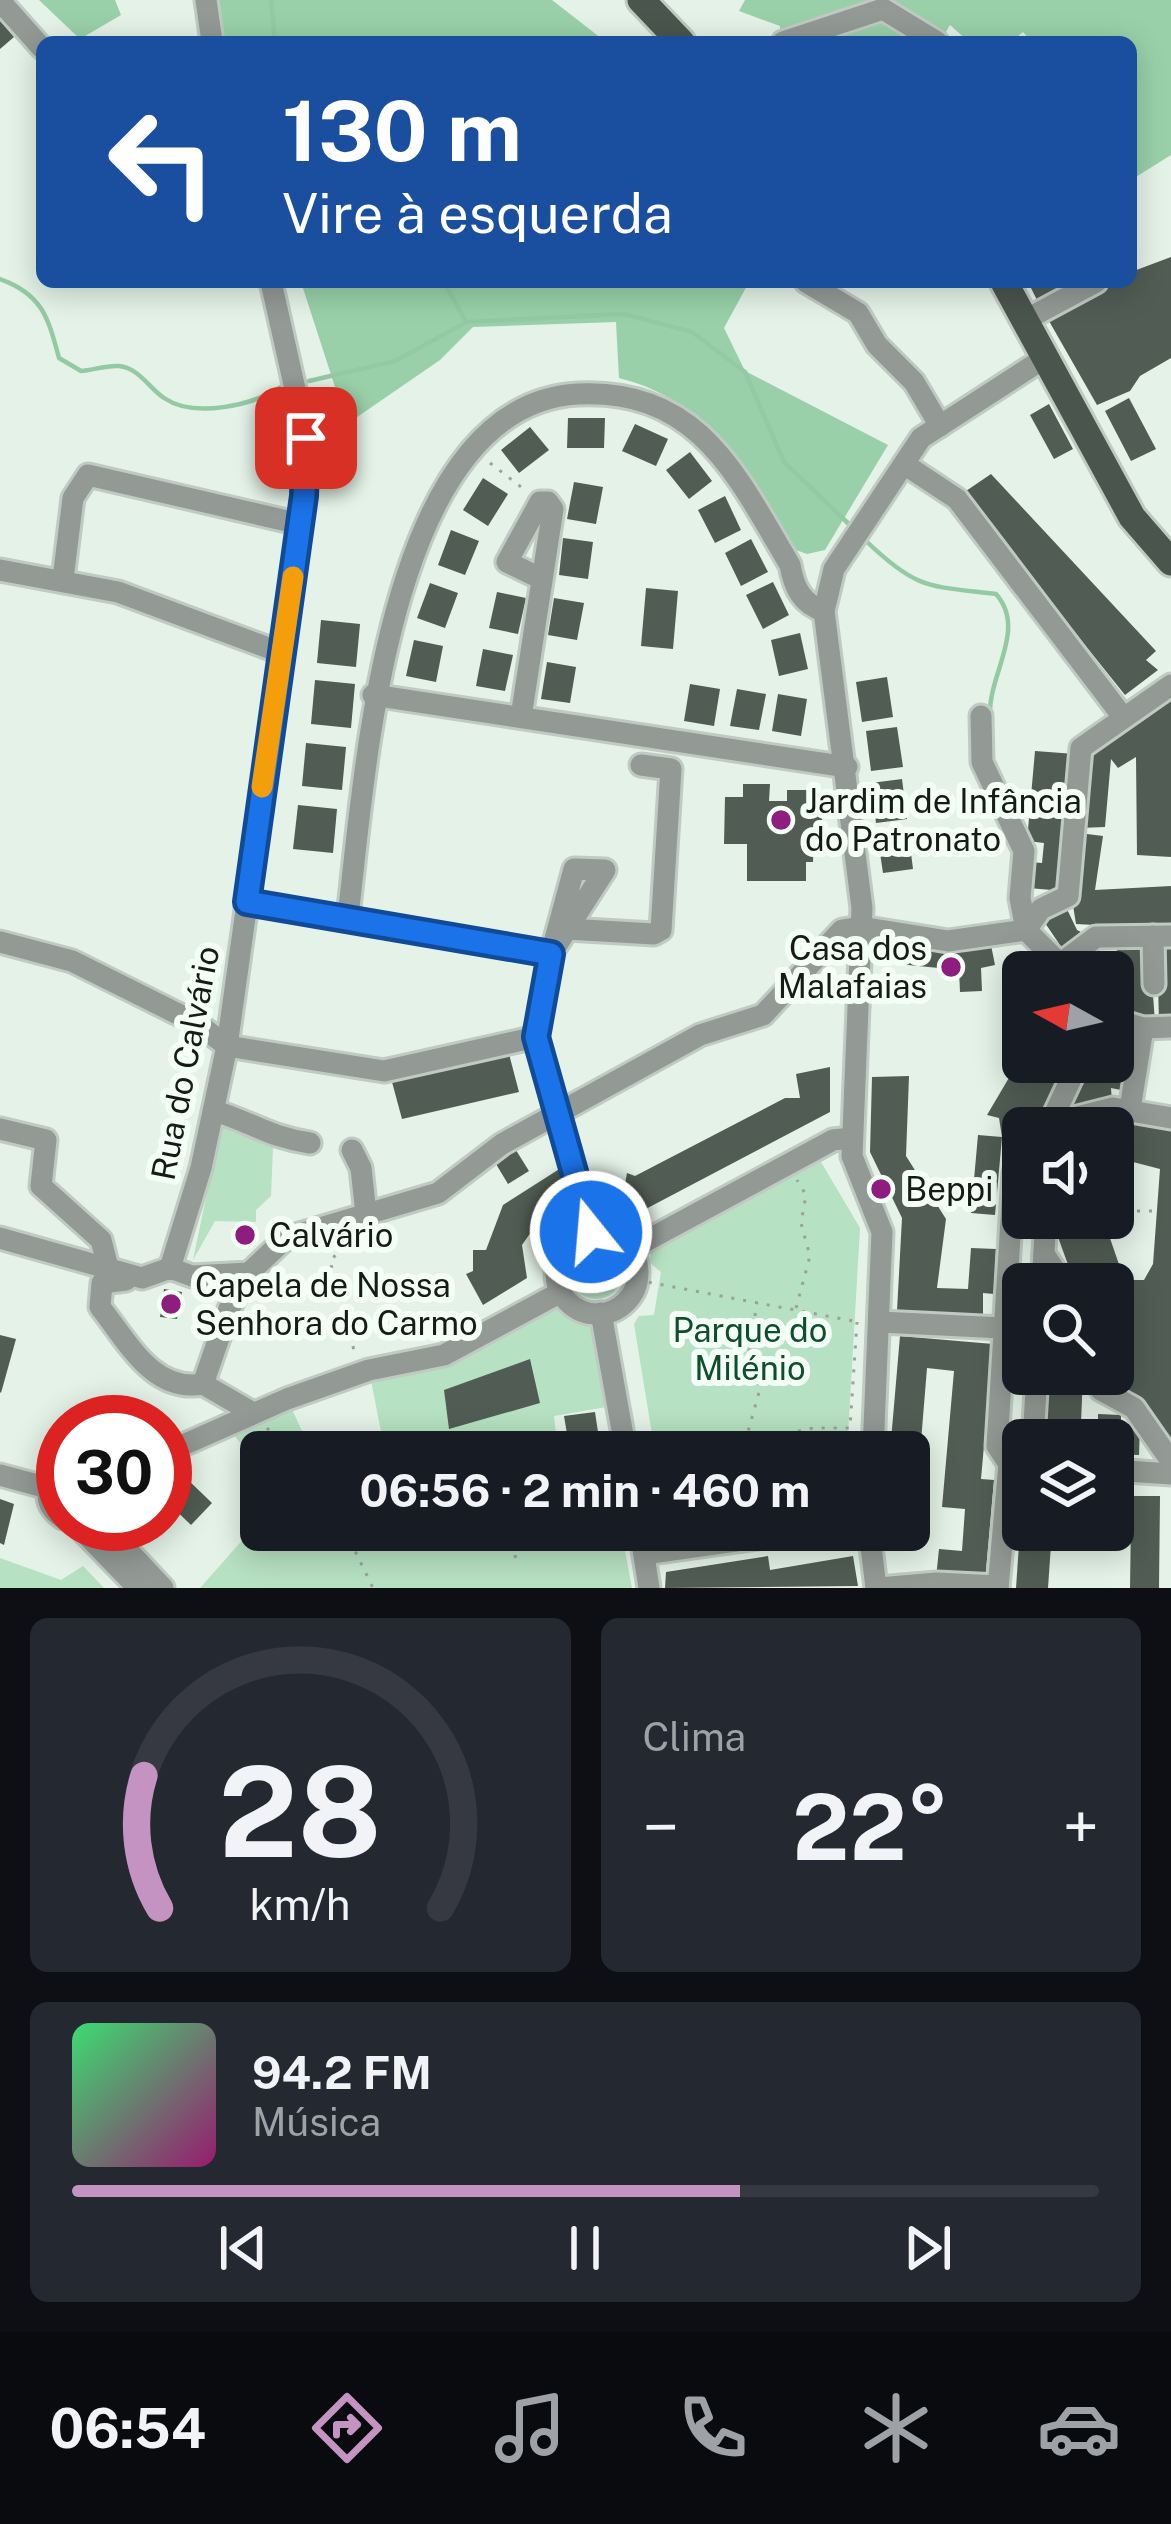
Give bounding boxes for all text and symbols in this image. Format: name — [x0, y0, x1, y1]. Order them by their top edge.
text: 130 m — [282, 81, 522, 180]
icon: left — [84, 84, 240, 240]
text: Vire à esquerda — [282, 182, 673, 245]
pin — [255, 387, 357, 489]
icon: arrive — [273, 405, 339, 471]
place label: Jardim de Infância do Patronato — [805, 782, 1082, 858]
marker: Jardim de Infância do Patronato — [768, 807, 794, 833]
place label: Casa dos Malafaias — [778, 929, 927, 1005]
street label: Rua do Calvário — [144, 943, 226, 1183]
north arrow — [1002, 951, 1134, 1083]
map controls — [1002, 951, 1134, 1551]
marker: Casa dos Malafaias — [938, 954, 964, 980]
button: sound — [1002, 1107, 1134, 1239]
position arrow — [528, 1169, 654, 1295]
place label: Beppi — [905, 1170, 993, 1208]
marker: Beppi — [868, 1176, 894, 1202]
place label: Calvário — [269, 1216, 393, 1254]
marker: Calvário — [232, 1222, 258, 1248]
button: search — [1002, 1263, 1134, 1395]
place label: Capela de Nossa Senhora do Carmo — [195, 1266, 478, 1342]
marker: Capela de Nossa Senhora do Carmo — [158, 1291, 184, 1317]
park label: Parque do Milénio — [673, 1311, 827, 1387]
speed limit sign: 30 — [36, 1395, 192, 1551]
button: layers — [1002, 1419, 1134, 1551]
text: 06:56 · 2 min · 460 m — [360, 1464, 810, 1517]
text: Clima — [643, 1714, 746, 1760]
text: 28 — [219, 1738, 382, 1885]
text: 22° — [792, 1774, 949, 1880]
text: − — [643, 1788, 679, 1866]
text: + — [1062, 1788, 1099, 1866]
text: km/h — [250, 1879, 351, 1930]
text: 94.2 FM — [252, 2046, 432, 2099]
text: Música — [252, 2099, 381, 2145]
icon: previous — [210, 2215, 276, 2281]
icon: pause — [552, 2215, 618, 2281]
icon: next — [895, 2215, 961, 2281]
icon: directions — [305, 2386, 389, 2470]
icon: music — [488, 2386, 572, 2470]
icon: phone — [671, 2386, 755, 2470]
icon: climate — [854, 2386, 938, 2470]
icon: car — [1037, 2386, 1121, 2470]
text: 06:54 — [50, 2397, 206, 2460]

